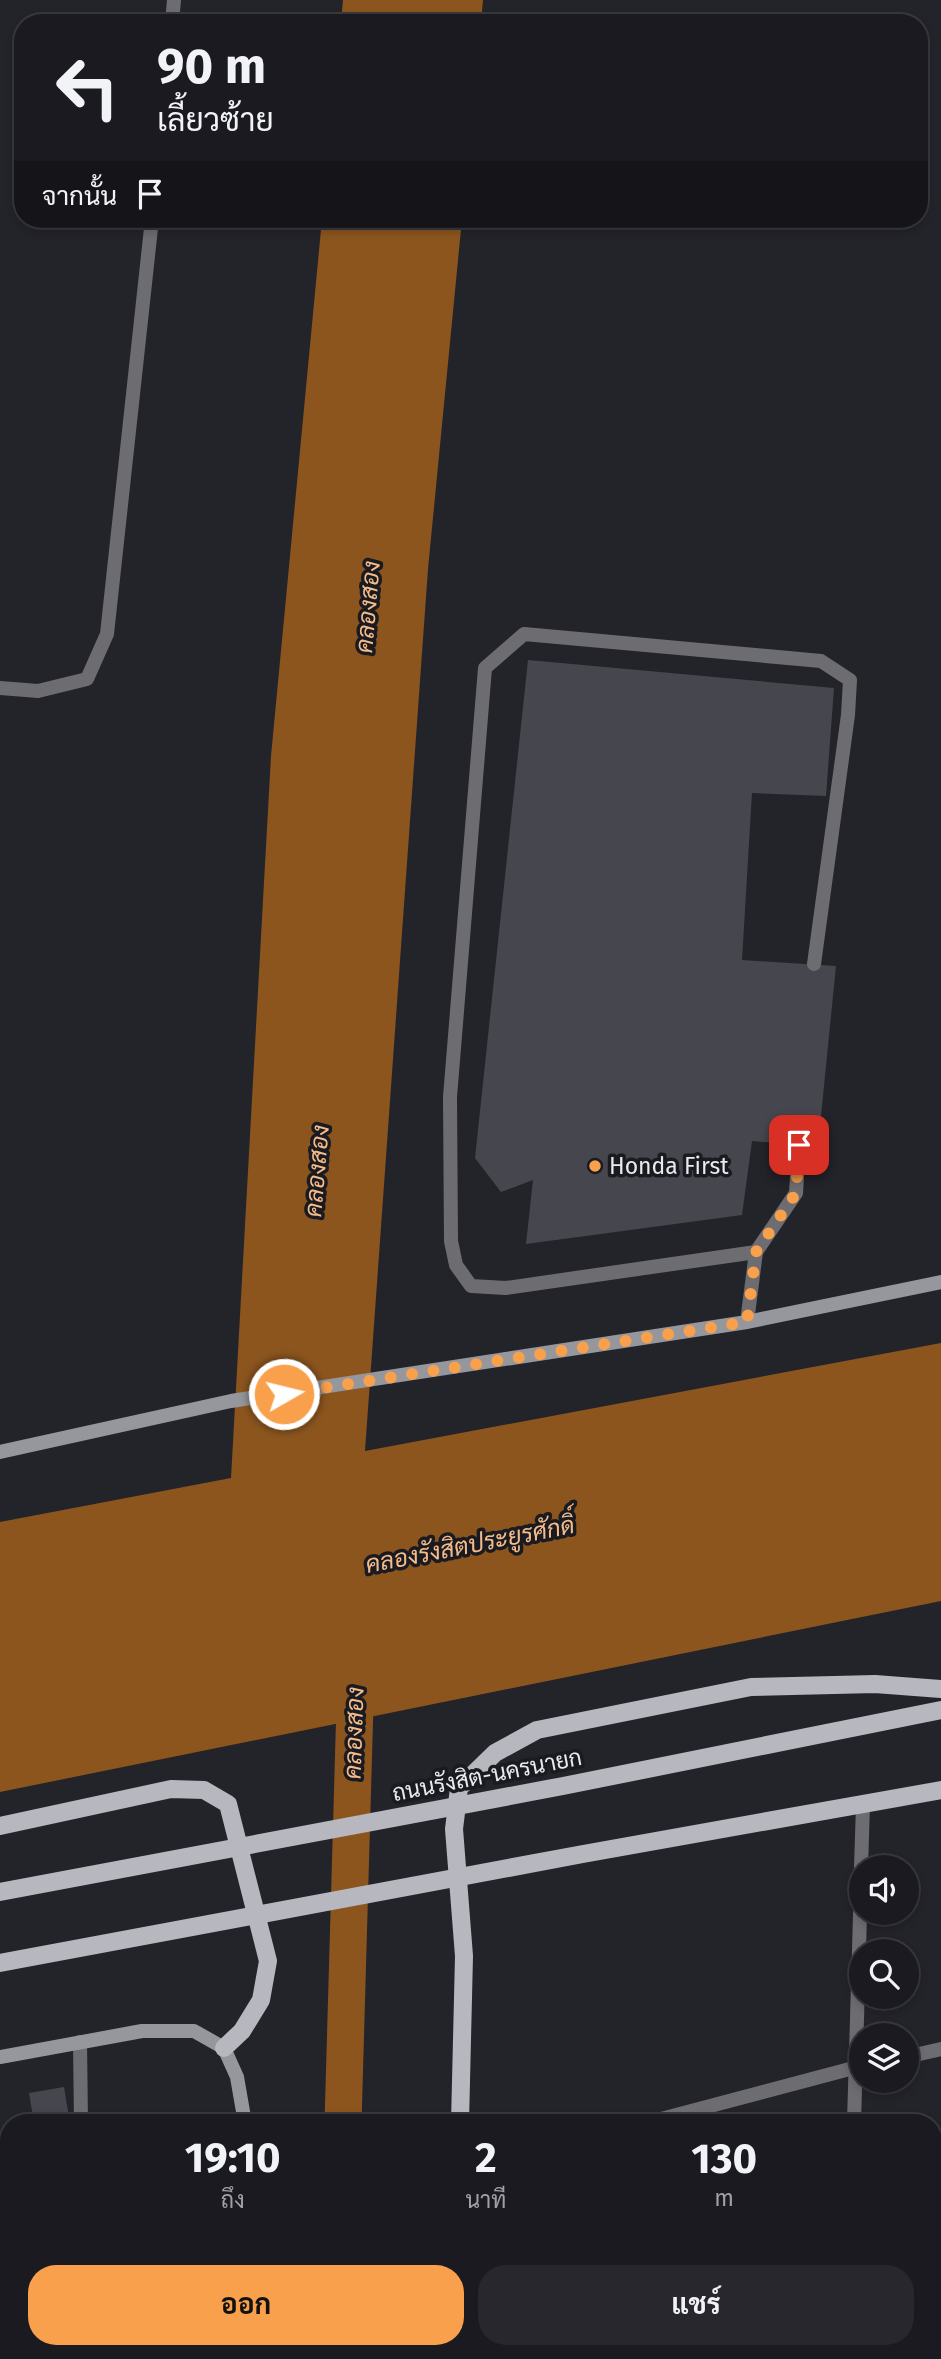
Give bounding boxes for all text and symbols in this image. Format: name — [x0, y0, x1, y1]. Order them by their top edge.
text: 90 m — [157, 37, 266, 96]
icon: left — [42, 42, 133, 133]
text: เลี้ยวซ้าย — [157, 101, 274, 139]
icon: arrive — [131, 175, 169, 213]
text: จากนั้น — [42, 181, 117, 212]
water label: คลองสอง — [350, 560, 386, 654]
pin — [769, 1115, 829, 1175]
water label: คลองสอง — [299, 1124, 335, 1218]
icon: arrive — [780, 1126, 818, 1164]
place label: Honda First — [609, 1152, 729, 1180]
marker: Honda First — [587, 1158, 603, 1174]
position arrow — [247, 1357, 321, 1431]
water label: คลองรังสิตประยูรศักดิ์ — [362, 1502, 582, 1582]
water label: คลองสอง — [338, 1686, 370, 1780]
street label: ถนนรังสิต-นครนายก — [390, 1743, 584, 1807]
map controls — [849, 1855, 919, 2093]
button: sound — [849, 1855, 919, 1925]
button: search — [849, 1939, 919, 2009]
button: layers — [849, 2023, 919, 2093]
text: 19:10 — [185, 2133, 281, 2183]
text: 2 — [475, 2133, 497, 2183]
text: 130 — [691, 2134, 757, 2184]
text: m — [714, 2184, 734, 2212]
text: ถึง — [221, 2186, 245, 2214]
text: นาที — [465, 2186, 506, 2214]
button: ออก — [28, 2265, 464, 2345]
button: แชร์ — [478, 2265, 914, 2345]

